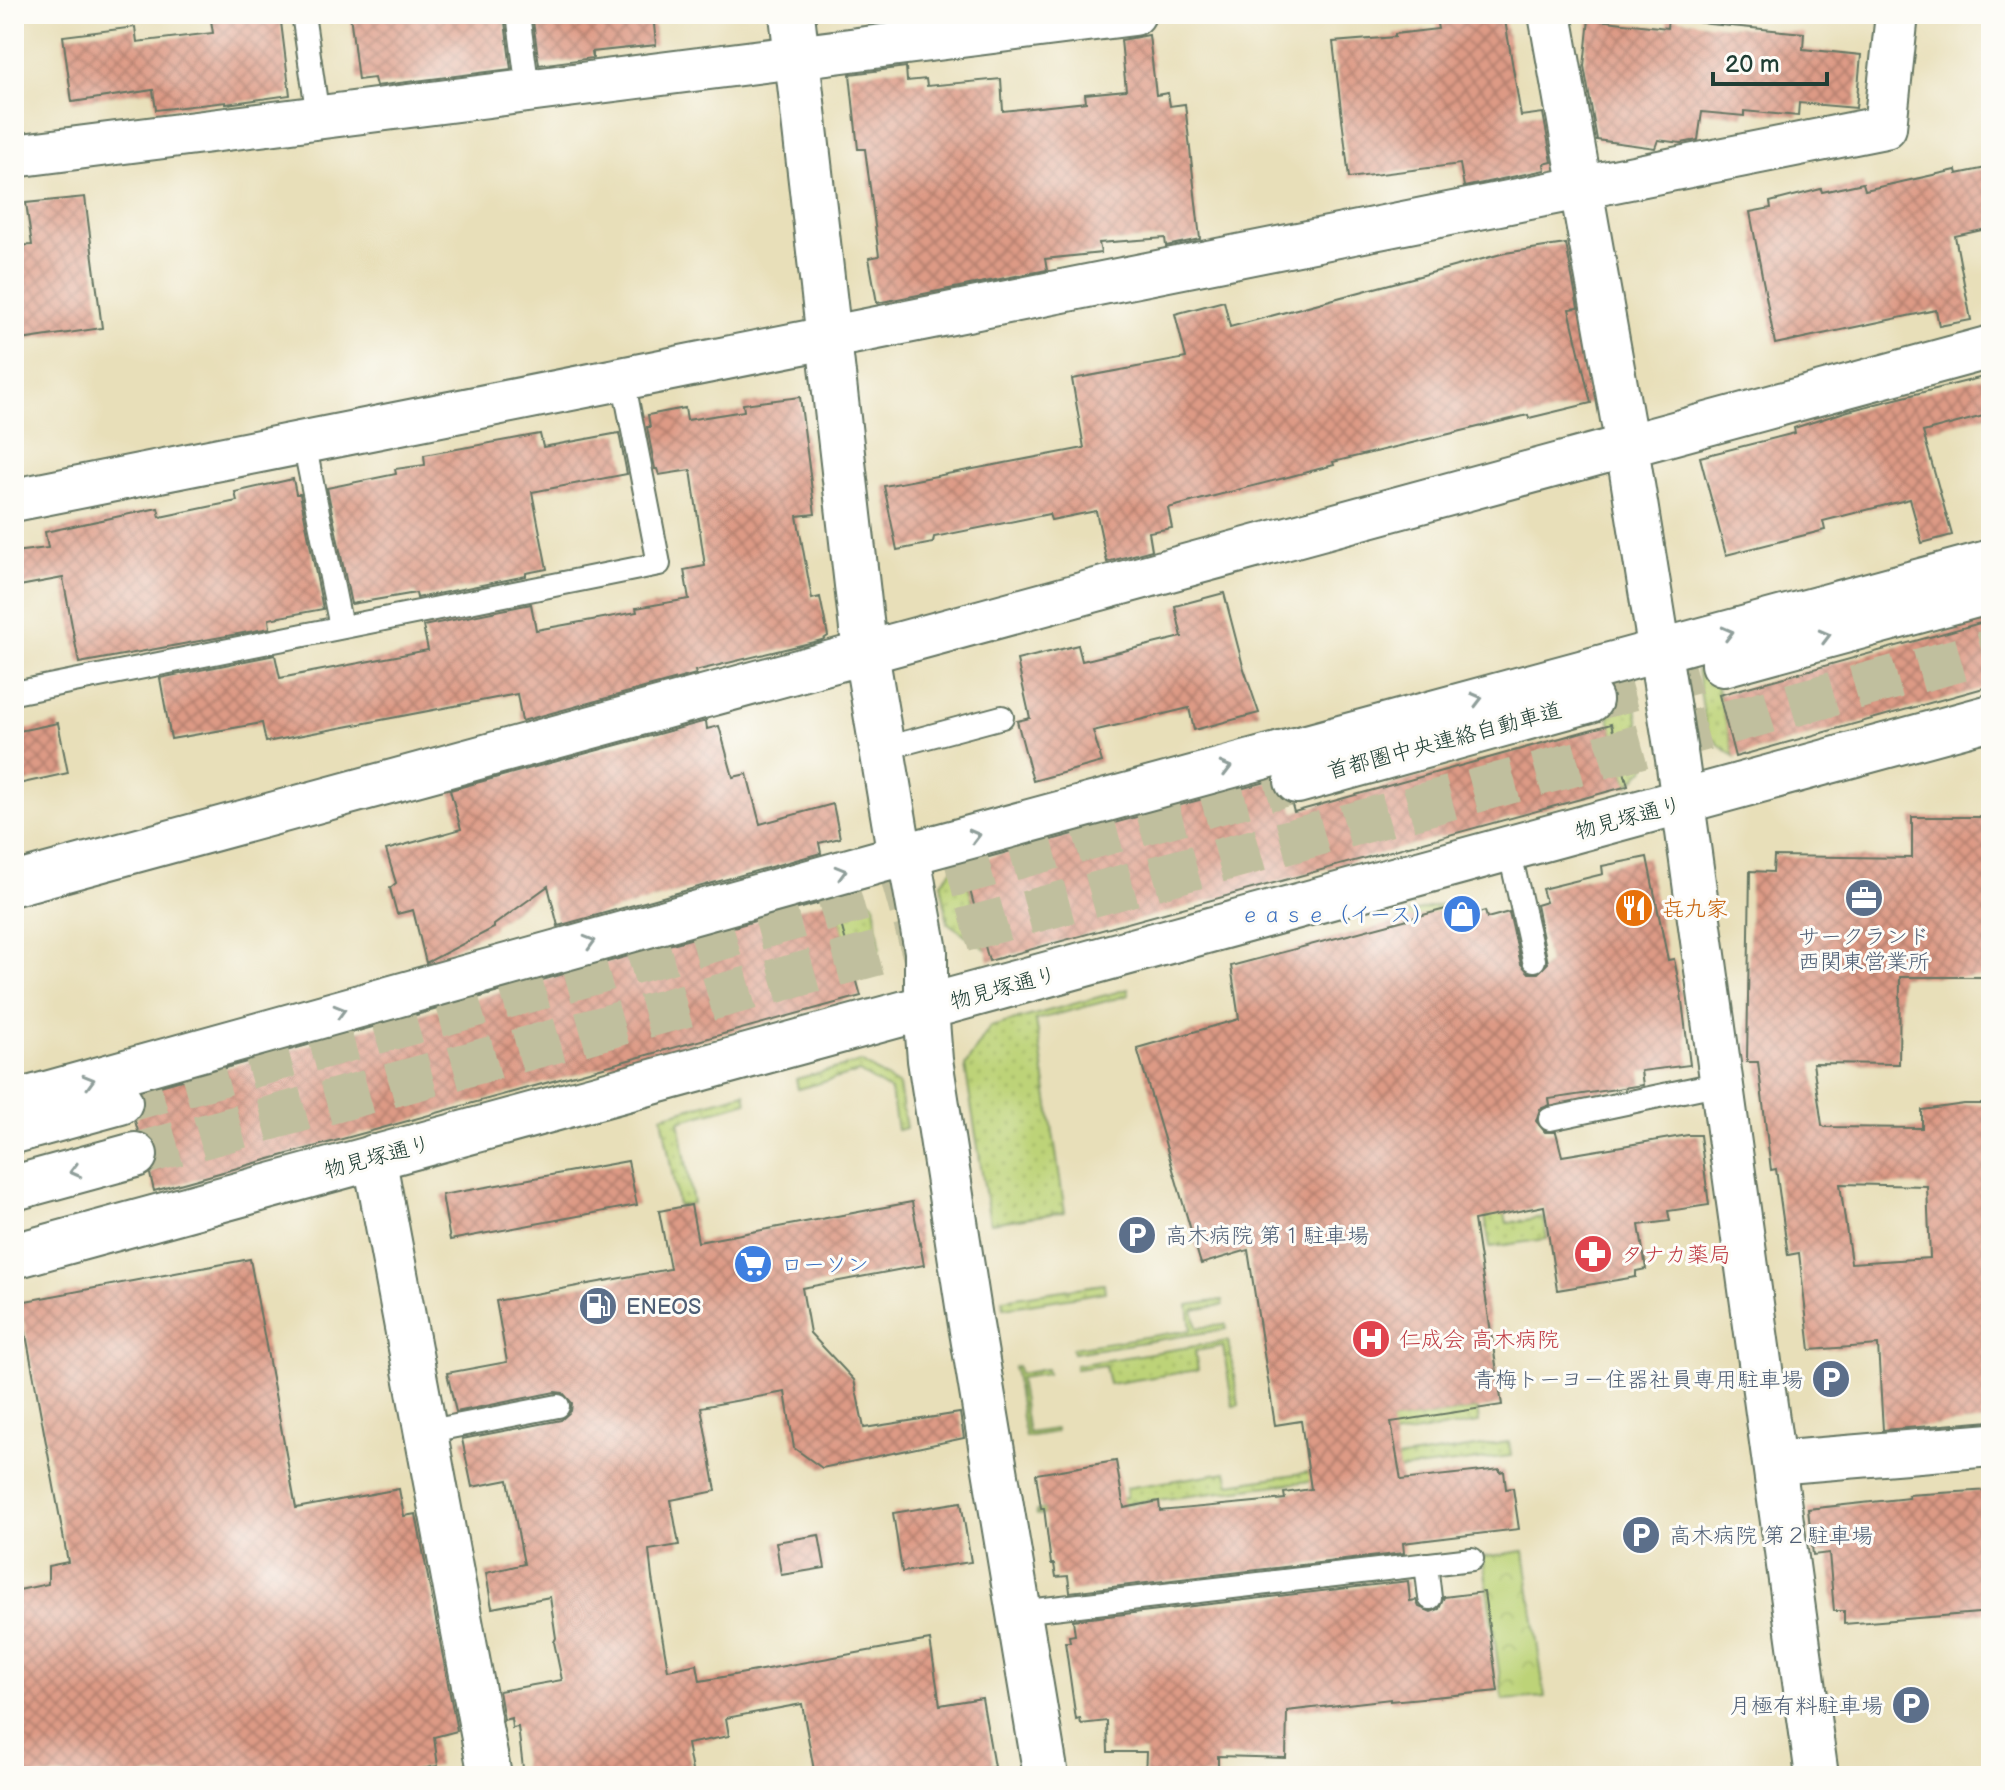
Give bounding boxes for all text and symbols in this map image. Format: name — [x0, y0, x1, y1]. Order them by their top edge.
scale bar — [1713, 36, 1827, 86]
text: 20 m — [1725, 50, 1780, 79]
one-way arrow — [1720, 625, 1734, 642]
one-way arrow — [1818, 629, 1832, 646]
one-way arrow — [1469, 692, 1483, 709]
street label: 首都圏中央連絡自動車道 — [1324, 697, 1565, 786]
one-way arrow — [1218, 760, 1232, 777]
street label: 物見塚通り — [1572, 791, 1685, 846]
one-way arrow — [967, 829, 981, 845]
one-way arrow — [833, 865, 847, 882]
office icon: サークランド 西関東営業所 — [1843, 877, 1885, 919]
restaurant icon: 㐂九家 — [1613, 887, 1655, 929]
shop icon: ｅａｓｅ（イース） — [1441, 893, 1483, 935]
place label: 㐂九家 — [1662, 896, 1728, 923]
place label: ｅａｓｅ（イース） — [1239, 902, 1434, 929]
place label: サークランド 西関東営業所 — [1798, 924, 1930, 976]
one-way arrow — [583, 935, 597, 951]
street label: 物見塚通り — [947, 961, 1060, 1016]
one-way arrow — [332, 1004, 346, 1021]
one-way arrow — [82, 1074, 96, 1090]
street label: 物見塚通り — [321, 1130, 434, 1185]
one-way arrow — [68, 1162, 82, 1179]
parking icon: 高木病院 第１駐車場 — [1116, 1214, 1158, 1256]
place label: 高木病院 第１駐車場 — [1165, 1223, 1369, 1250]
pharmacy icon: タナカ薬局 — [1572, 1233, 1614, 1275]
place label: タナカ薬局 — [1621, 1242, 1731, 1269]
supermarket icon: ローソン — [732, 1243, 774, 1285]
place label: ローソン — [781, 1252, 869, 1279]
fuel station icon: ENEOS — [577, 1285, 619, 1327]
place label: ENEOS — [626, 1294, 701, 1321]
hospital icon: 仁成会 高木病院 — [1350, 1318, 1392, 1360]
place label: 仁成会 高木病院 — [1399, 1327, 1559, 1354]
parking icon: 青梅トーヨ－住器社員専用駐車場 — [1810, 1358, 1852, 1400]
place label: 青梅トーヨ－住器社員専用駐車場 — [1473, 1367, 1803, 1394]
parking icon: 高木病院 第２駐車場 — [1620, 1514, 1662, 1556]
place label: 高木病院 第２駐車場 — [1669, 1523, 1873, 1550]
parking icon: 月極有料駐車場 — [1890, 1684, 1932, 1726]
place label: 月極有料駐車場 — [1729, 1693, 1883, 1720]

